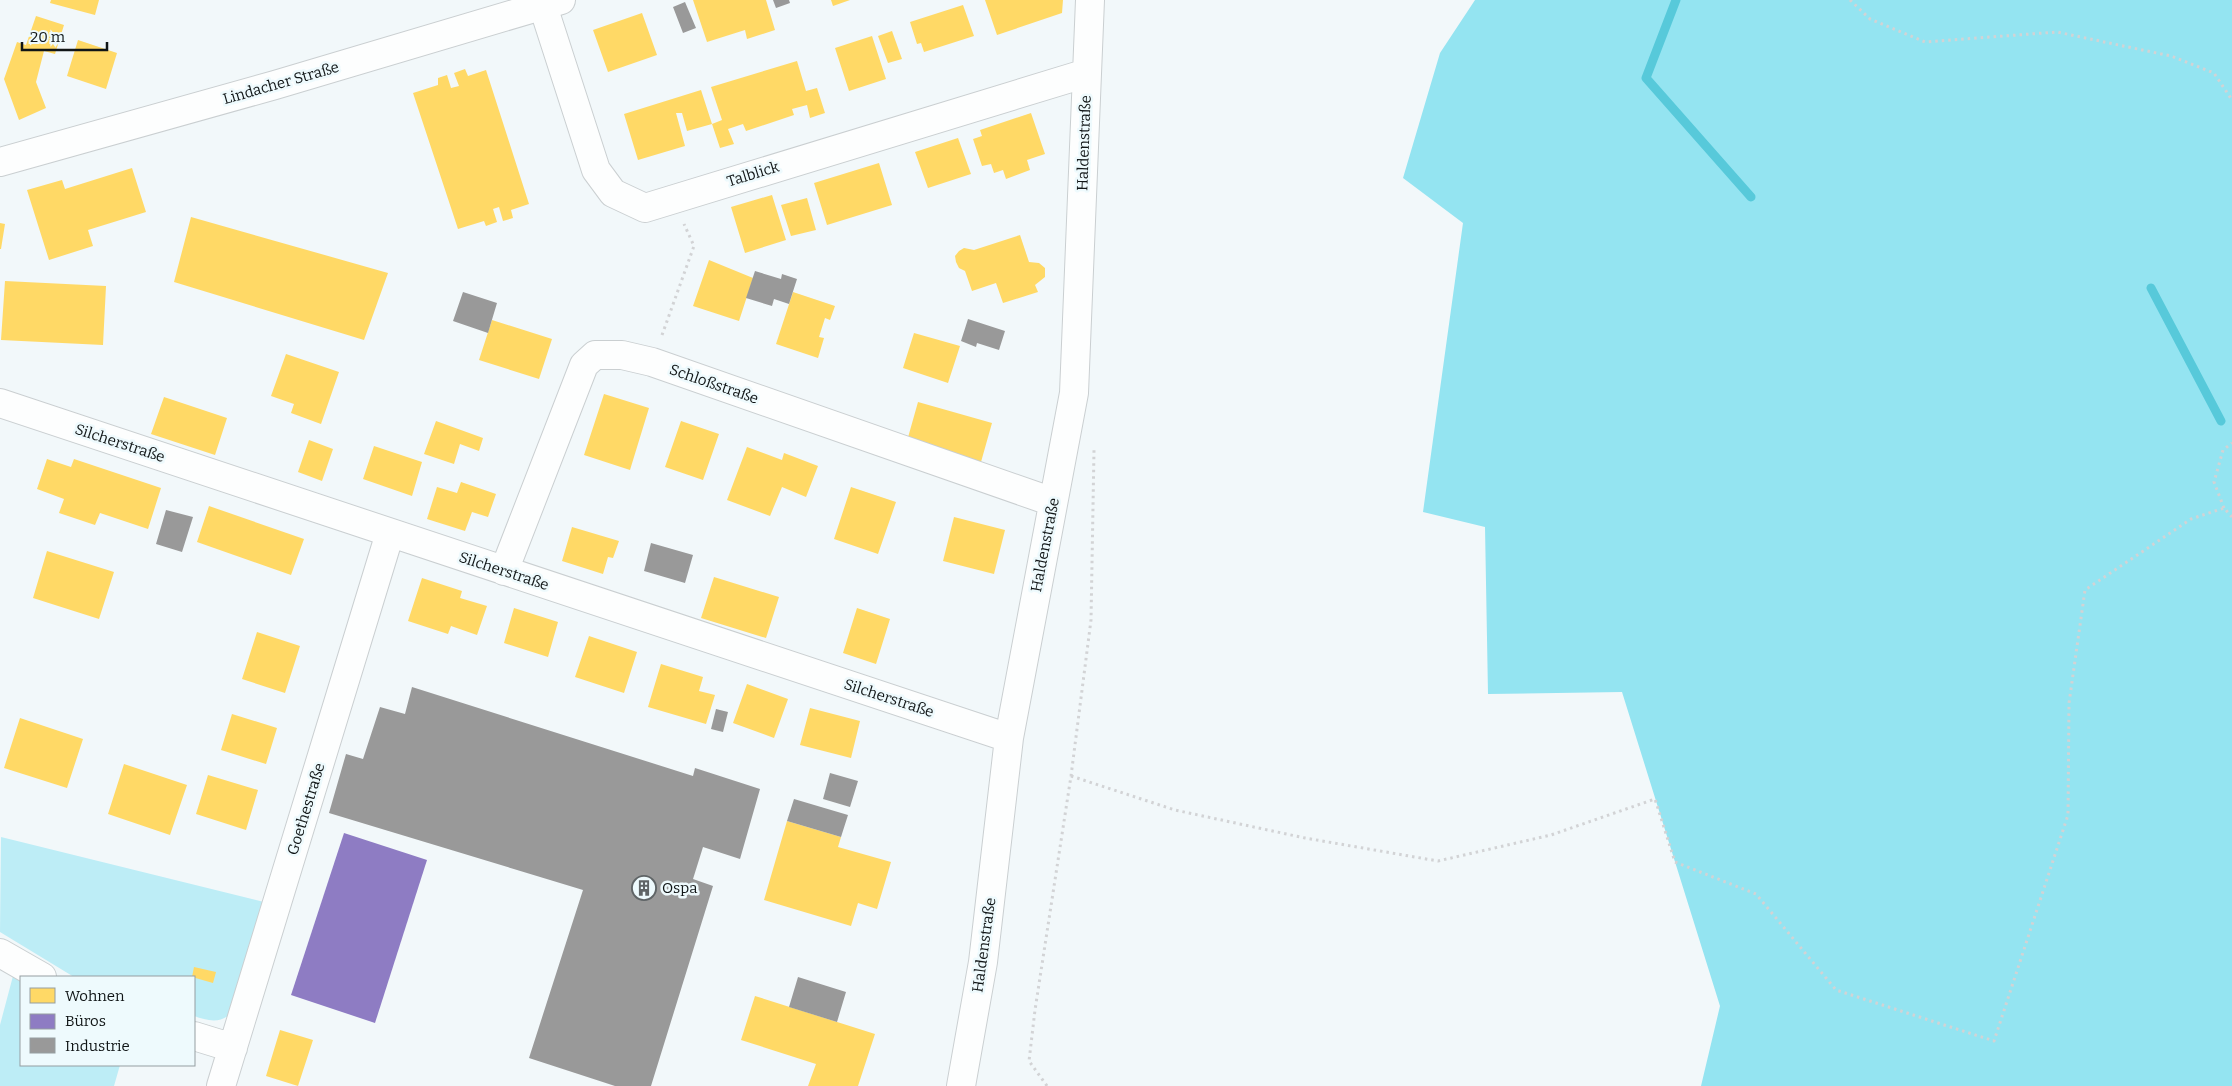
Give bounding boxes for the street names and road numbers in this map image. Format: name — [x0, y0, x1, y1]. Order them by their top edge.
street label: Lindacher Straße — [221, 58, 341, 108]
street label: Haldenstraße — [1073, 95, 1095, 191]
street label: Talblick — [725, 157, 782, 190]
street label: Schloßstraße — [667, 360, 761, 408]
street label: Silcherstraße — [73, 420, 167, 466]
street label: Haldenstraße — [1027, 496, 1063, 594]
street label: Silcherstraße — [457, 548, 551, 594]
street label: Silcherstraße — [842, 675, 936, 721]
street label: Goethestraße — [283, 761, 329, 857]
street label: Haldenstraße — [968, 896, 1000, 994]

